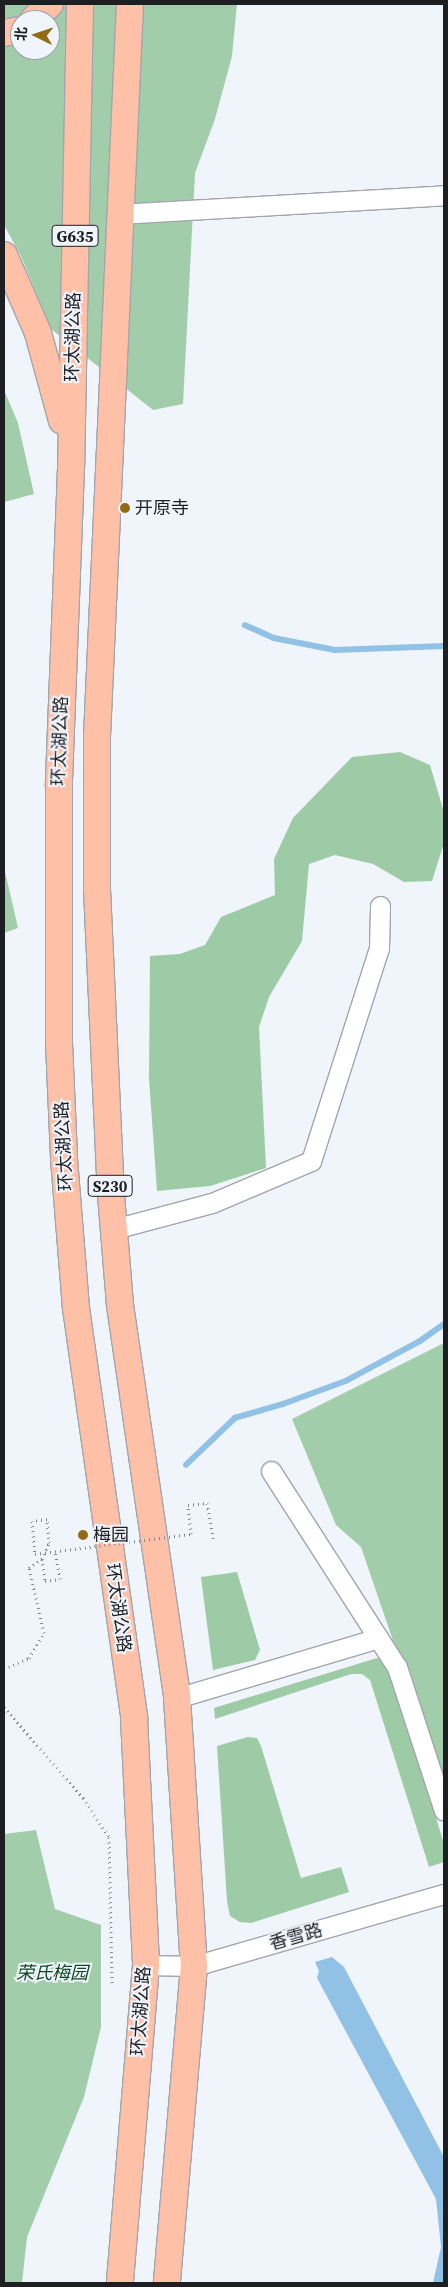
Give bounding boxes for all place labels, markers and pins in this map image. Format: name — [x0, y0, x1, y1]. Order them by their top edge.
place label: 开原寺 — [135, 497, 189, 519]
marker: 开原寺 — [119, 502, 131, 514]
place label: 梅园 — [93, 1524, 129, 1546]
marker: 梅园 — [77, 1529, 89, 1541]

